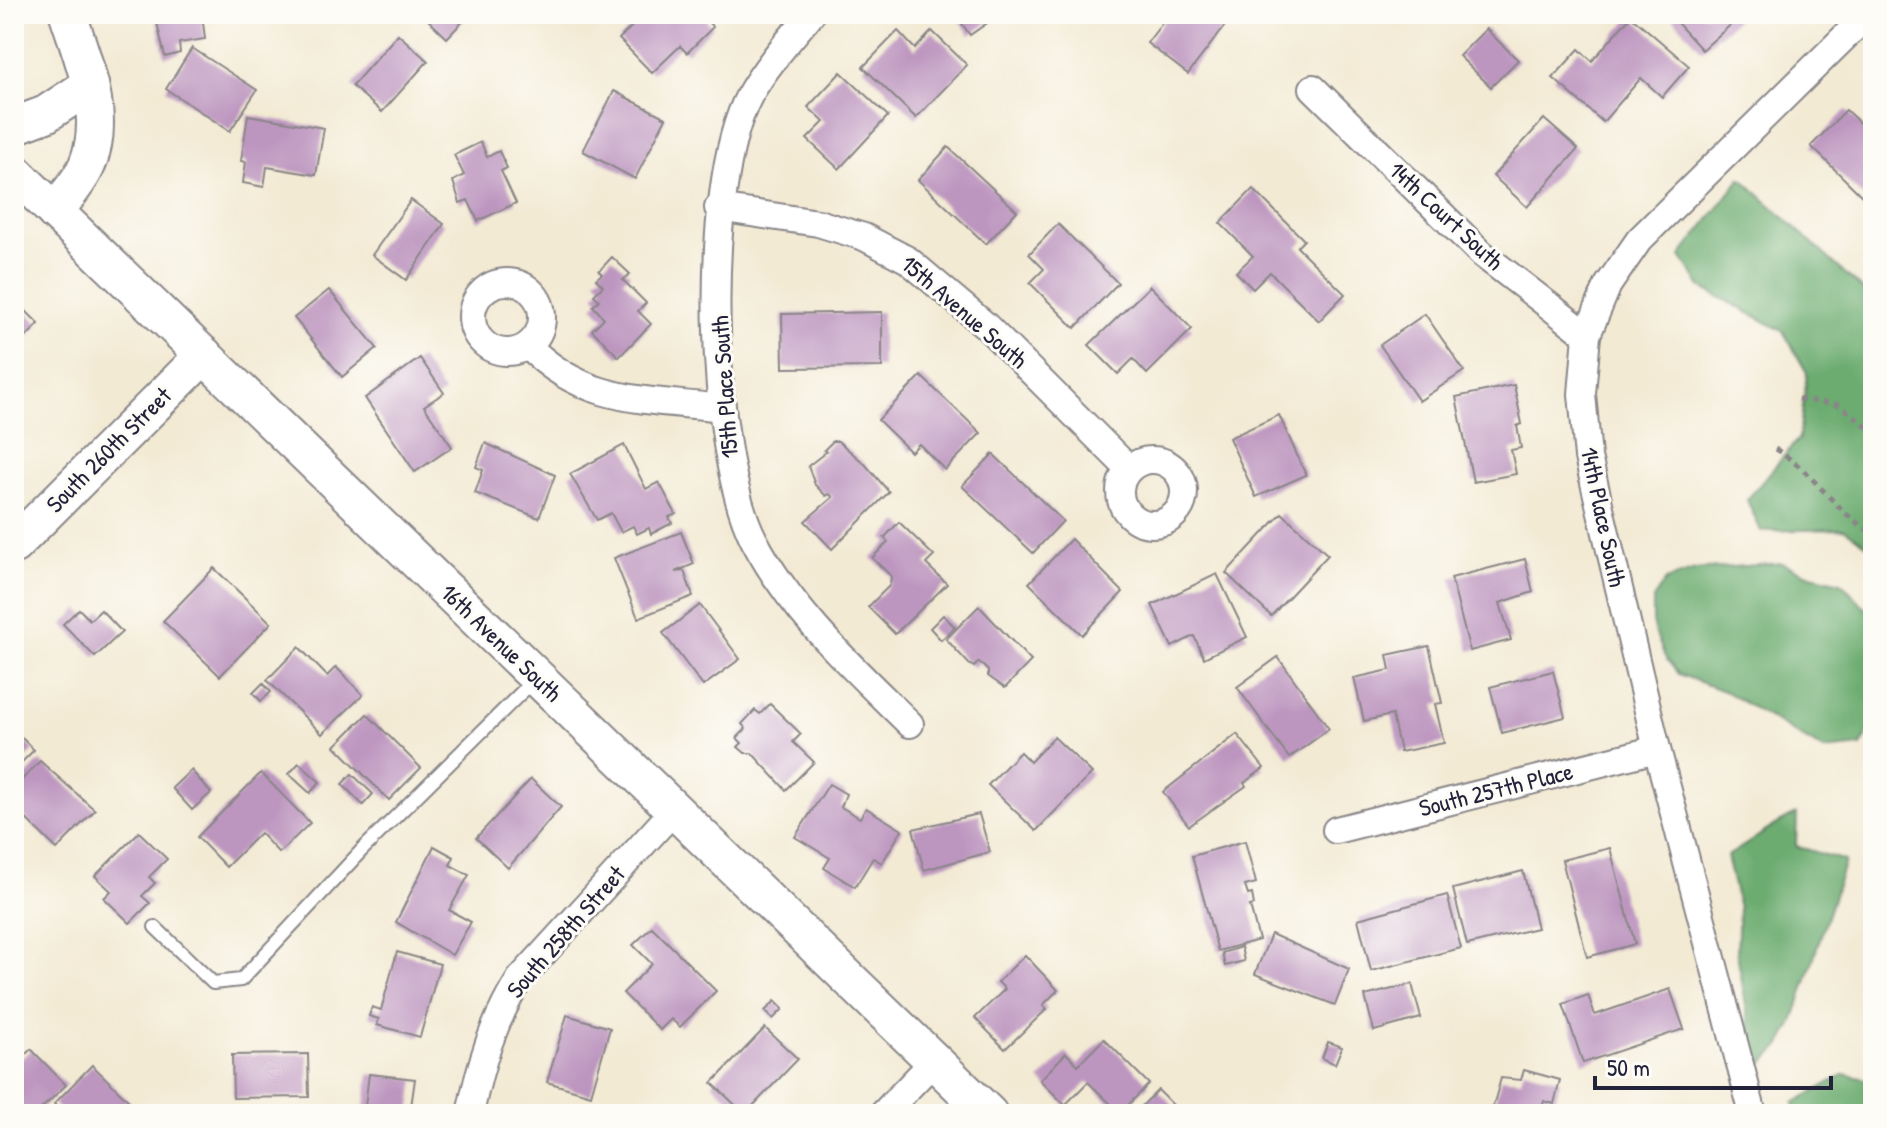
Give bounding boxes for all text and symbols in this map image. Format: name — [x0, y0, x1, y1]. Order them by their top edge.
street label: 14th Court South — [1383, 154, 1511, 277]
street label: 15th Avenue South — [895, 247, 1035, 375]
street label: 15th Place South — [703, 315, 745, 460]
street label: South 260th Street — [38, 379, 179, 519]
street label: 14th Place South — [1574, 444, 1634, 590]
street label: 16th Avenue South — [434, 576, 569, 708]
street label: South 257th Place — [1415, 754, 1576, 824]
street label: South 258th Street — [499, 858, 632, 1004]
scale bar — [1595, 1040, 1831, 1090]
text: 50 m — [1607, 1051, 1650, 1083]

